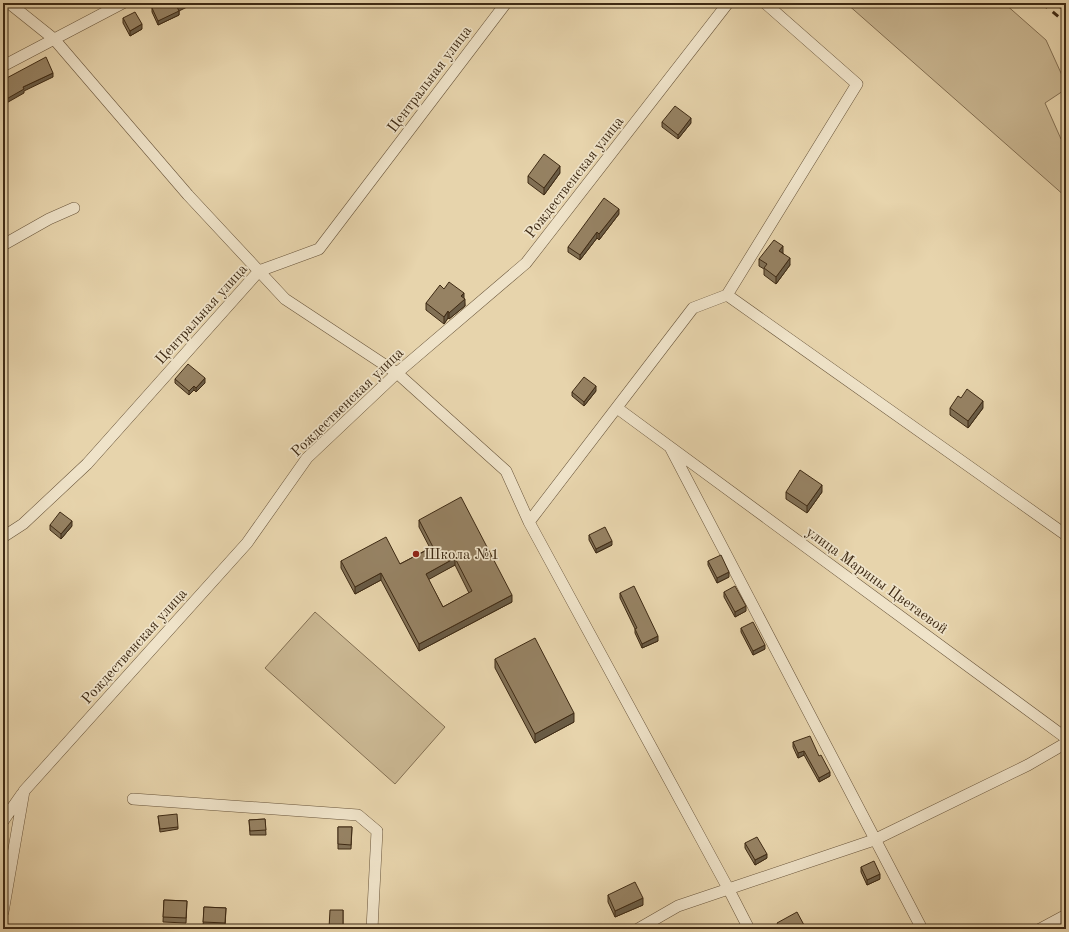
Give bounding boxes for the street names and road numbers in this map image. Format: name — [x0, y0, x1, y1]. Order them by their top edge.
street label: Центральная улица — [385, 23, 475, 136]
street label: Рождественская улица — [523, 114, 628, 241]
street label: Центральная улица — [153, 262, 251, 368]
street label: Рождественская улица — [289, 345, 407, 460]
street label: улица Марины Цветаевой — [803, 525, 950, 638]
street label: Рождественская улица — [79, 586, 191, 708]

